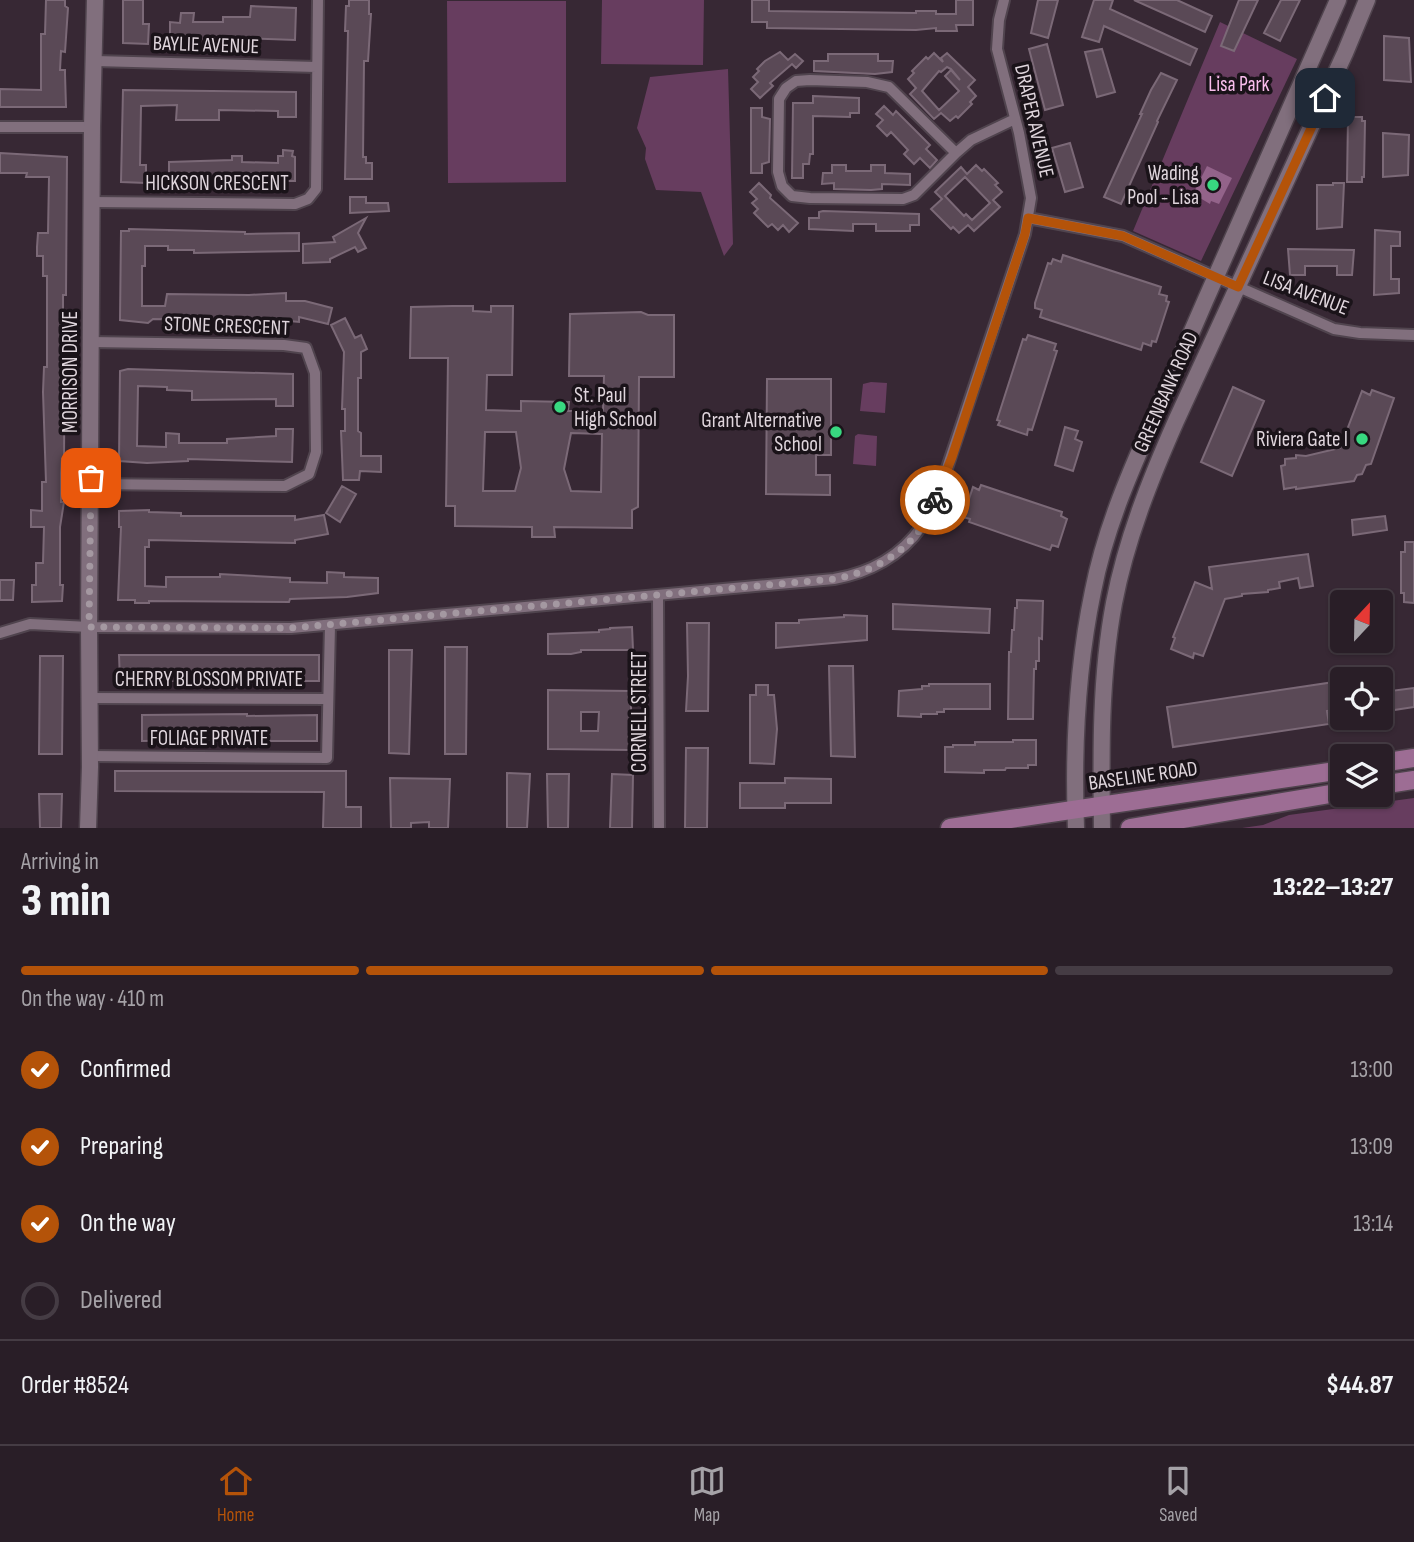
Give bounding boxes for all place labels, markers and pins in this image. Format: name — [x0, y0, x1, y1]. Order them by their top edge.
pin — [1295, 68, 1355, 128]
place label: Wading Pool - Lisa — [1127, 161, 1199, 210]
marker: Wading Pool - Lisa — [1205, 177, 1221, 193]
place label: St. Paul High School — [574, 383, 657, 432]
marker: St. Paul High School — [552, 399, 568, 415]
place label: Grant Alternative School — [701, 408, 822, 457]
marker: Grant Alternative School — [828, 424, 844, 440]
place label: Riviera Gate I — [1256, 427, 1348, 452]
marker: Riviera Gate I — [1354, 431, 1370, 447]
pin — [61, 448, 121, 508]

